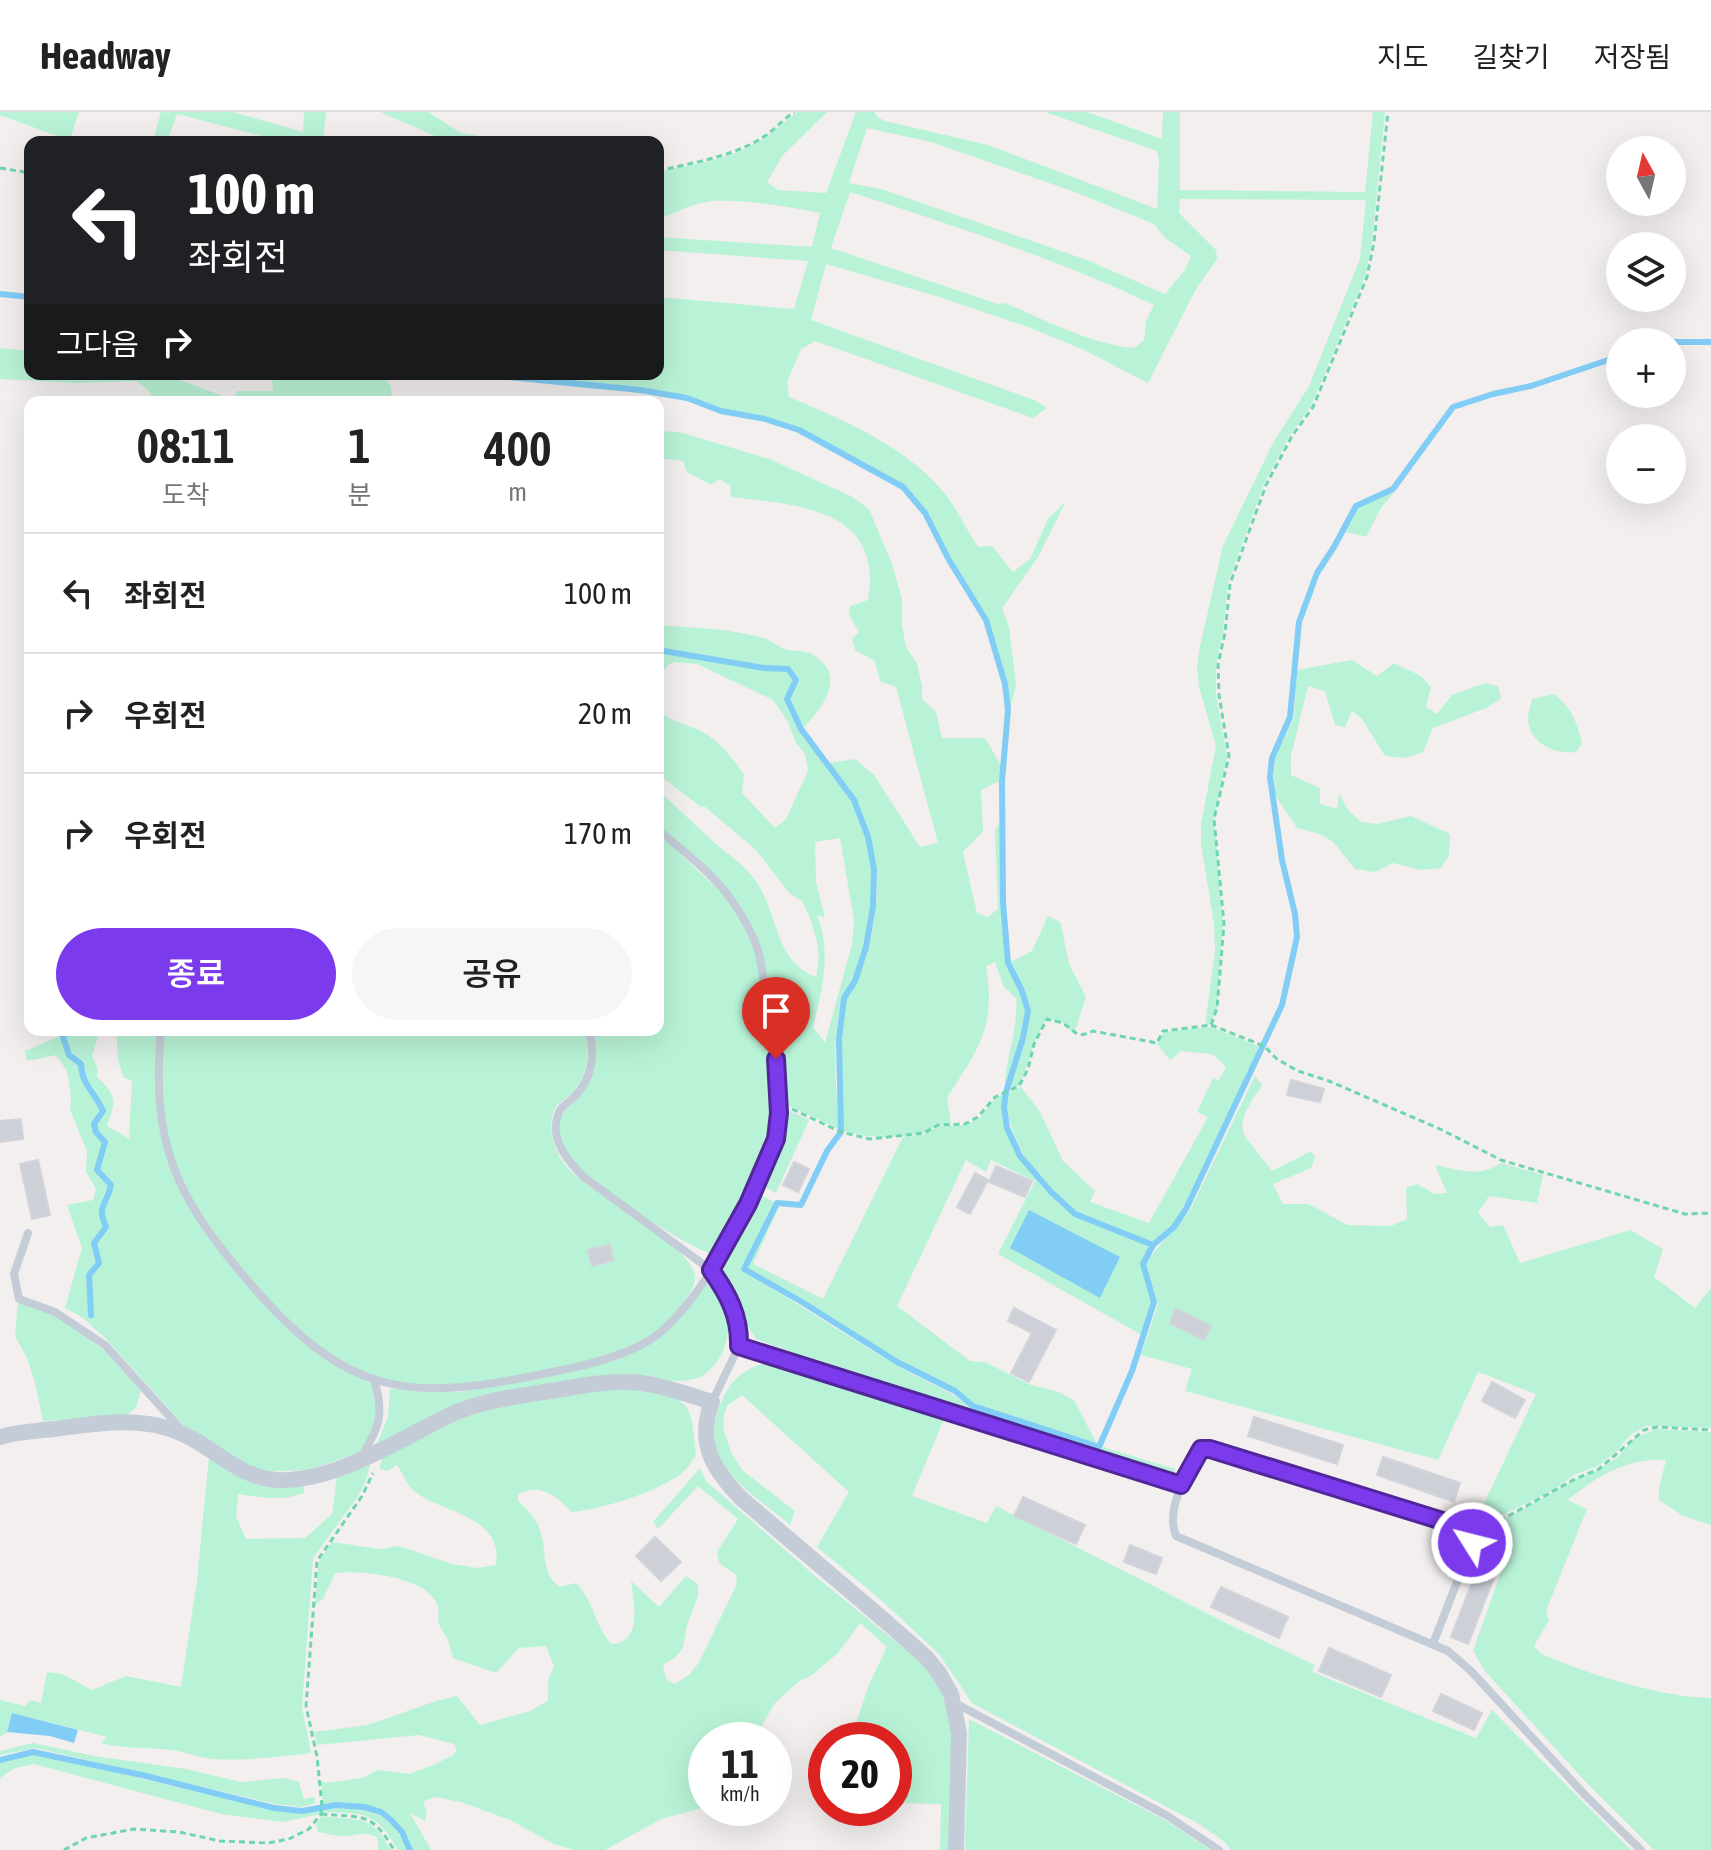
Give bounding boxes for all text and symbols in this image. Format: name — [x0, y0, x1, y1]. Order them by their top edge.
text: Headway — [40, 34, 171, 77]
text: 지도 — [1377, 41, 1428, 73]
text: 길찾기 — [1472, 41, 1550, 73]
text: 저장됨 — [1594, 41, 1671, 73]
north arrow — [1606, 136, 1686, 216]
map controls — [1606, 136, 1686, 504]
text: 100 m — [188, 162, 315, 226]
icon: left — [56, 168, 160, 272]
button: layers — [1606, 232, 1686, 312]
text: 좌회전 — [188, 236, 287, 278]
icon: right — [155, 320, 199, 364]
text: 그다음 — [56, 327, 139, 361]
button: + — [1606, 328, 1686, 408]
text: 08:11 — [136, 418, 235, 473]
text: 1 — [348, 418, 371, 473]
text: 400 — [484, 421, 552, 476]
button: − — [1606, 424, 1686, 504]
text: m — [508, 477, 527, 507]
text: 도착 — [162, 480, 210, 510]
text: 분 — [348, 480, 372, 510]
icon: left — [56, 571, 100, 615]
text: 100 m — [564, 576, 632, 610]
text: 좌회전 — [124, 578, 207, 612]
icon: right — [56, 691, 100, 735]
text: 20 m — [578, 696, 632, 730]
text: 우회전 — [124, 698, 207, 732]
icon: right — [56, 811, 100, 855]
text: 170 m — [564, 816, 632, 850]
text: 우회전 — [124, 818, 207, 852]
button: 종료 — [56, 928, 336, 1020]
button: 공유 — [352, 928, 632, 1020]
pin — [742, 977, 810, 1059]
icon: arrive — [754, 989, 798, 1033]
position arrow — [1430, 1501, 1514, 1585]
speed limit sign: 20 — [808, 1722, 912, 1826]
text: 11 — [721, 1741, 759, 1786]
text: km/h — [720, 1782, 760, 1805]

